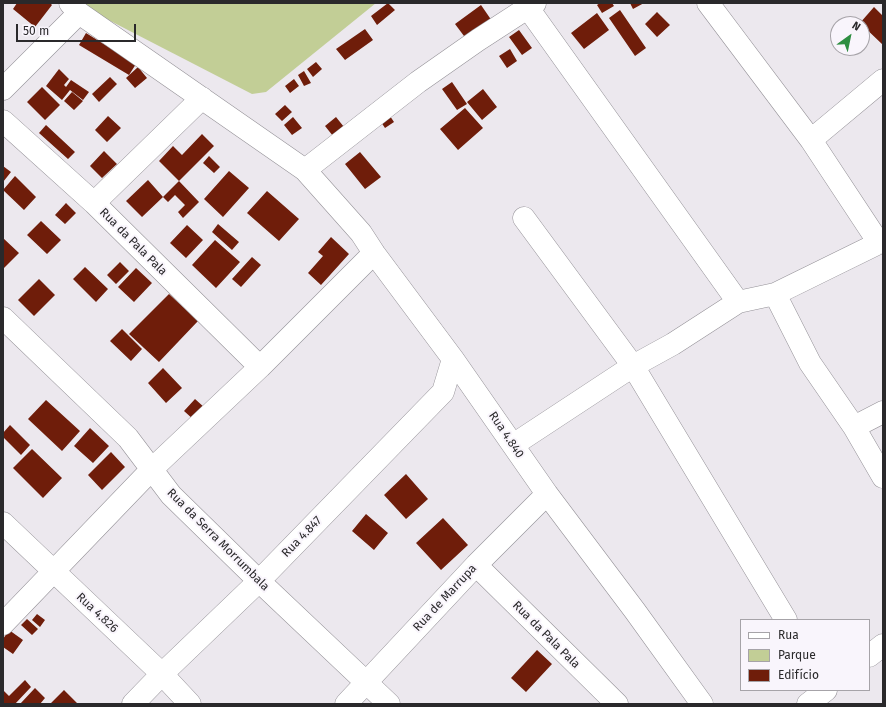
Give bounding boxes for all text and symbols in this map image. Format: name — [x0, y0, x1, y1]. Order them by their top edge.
scale bar — [18, 16, 138, 42]
north arrow — [830, 16, 870, 56]
text: N — [850, 19, 863, 34]
text: 50 m — [23, 24, 49, 38]
street label: Rua da Pala Pala — [96, 205, 170, 279]
street label: Rua 4.840 — [485, 409, 527, 461]
street label: Rua da Serra Morrumbala — [164, 486, 272, 594]
street label: Rua 4.847 — [279, 514, 325, 560]
street label: Rua de Marrupa — [410, 561, 480, 635]
street label: Rua 4.826 — [73, 590, 121, 636]
street label: Rua da Pala Pala — [509, 598, 583, 672]
legend — [740, 619, 870, 691]
text: Rua — [778, 628, 799, 642]
text: Parque — [778, 648, 816, 662]
text: Edifício — [778, 668, 819, 682]

